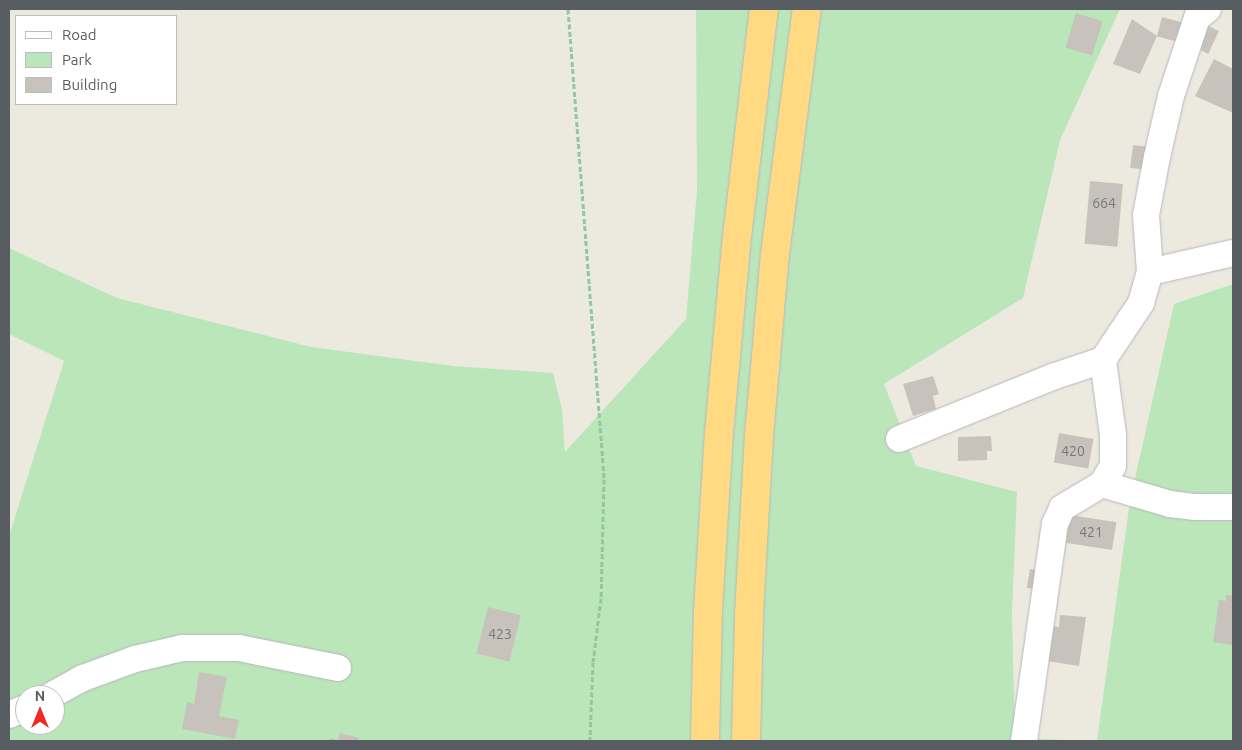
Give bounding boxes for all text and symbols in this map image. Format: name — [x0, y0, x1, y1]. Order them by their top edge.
legend — [15, 15, 178, 105]
text: Road — [62, 26, 97, 43]
text: Park — [62, 51, 92, 68]
text: Building — [62, 76, 117, 93]
house number: 664 — [1092, 195, 1116, 211]
house number: 420 — [1061, 443, 1085, 459]
house number: 421 — [1079, 524, 1103, 540]
house number: 423 — [488, 626, 512, 642]
north arrow — [15, 685, 65, 735]
text: N — [35, 688, 45, 704]

